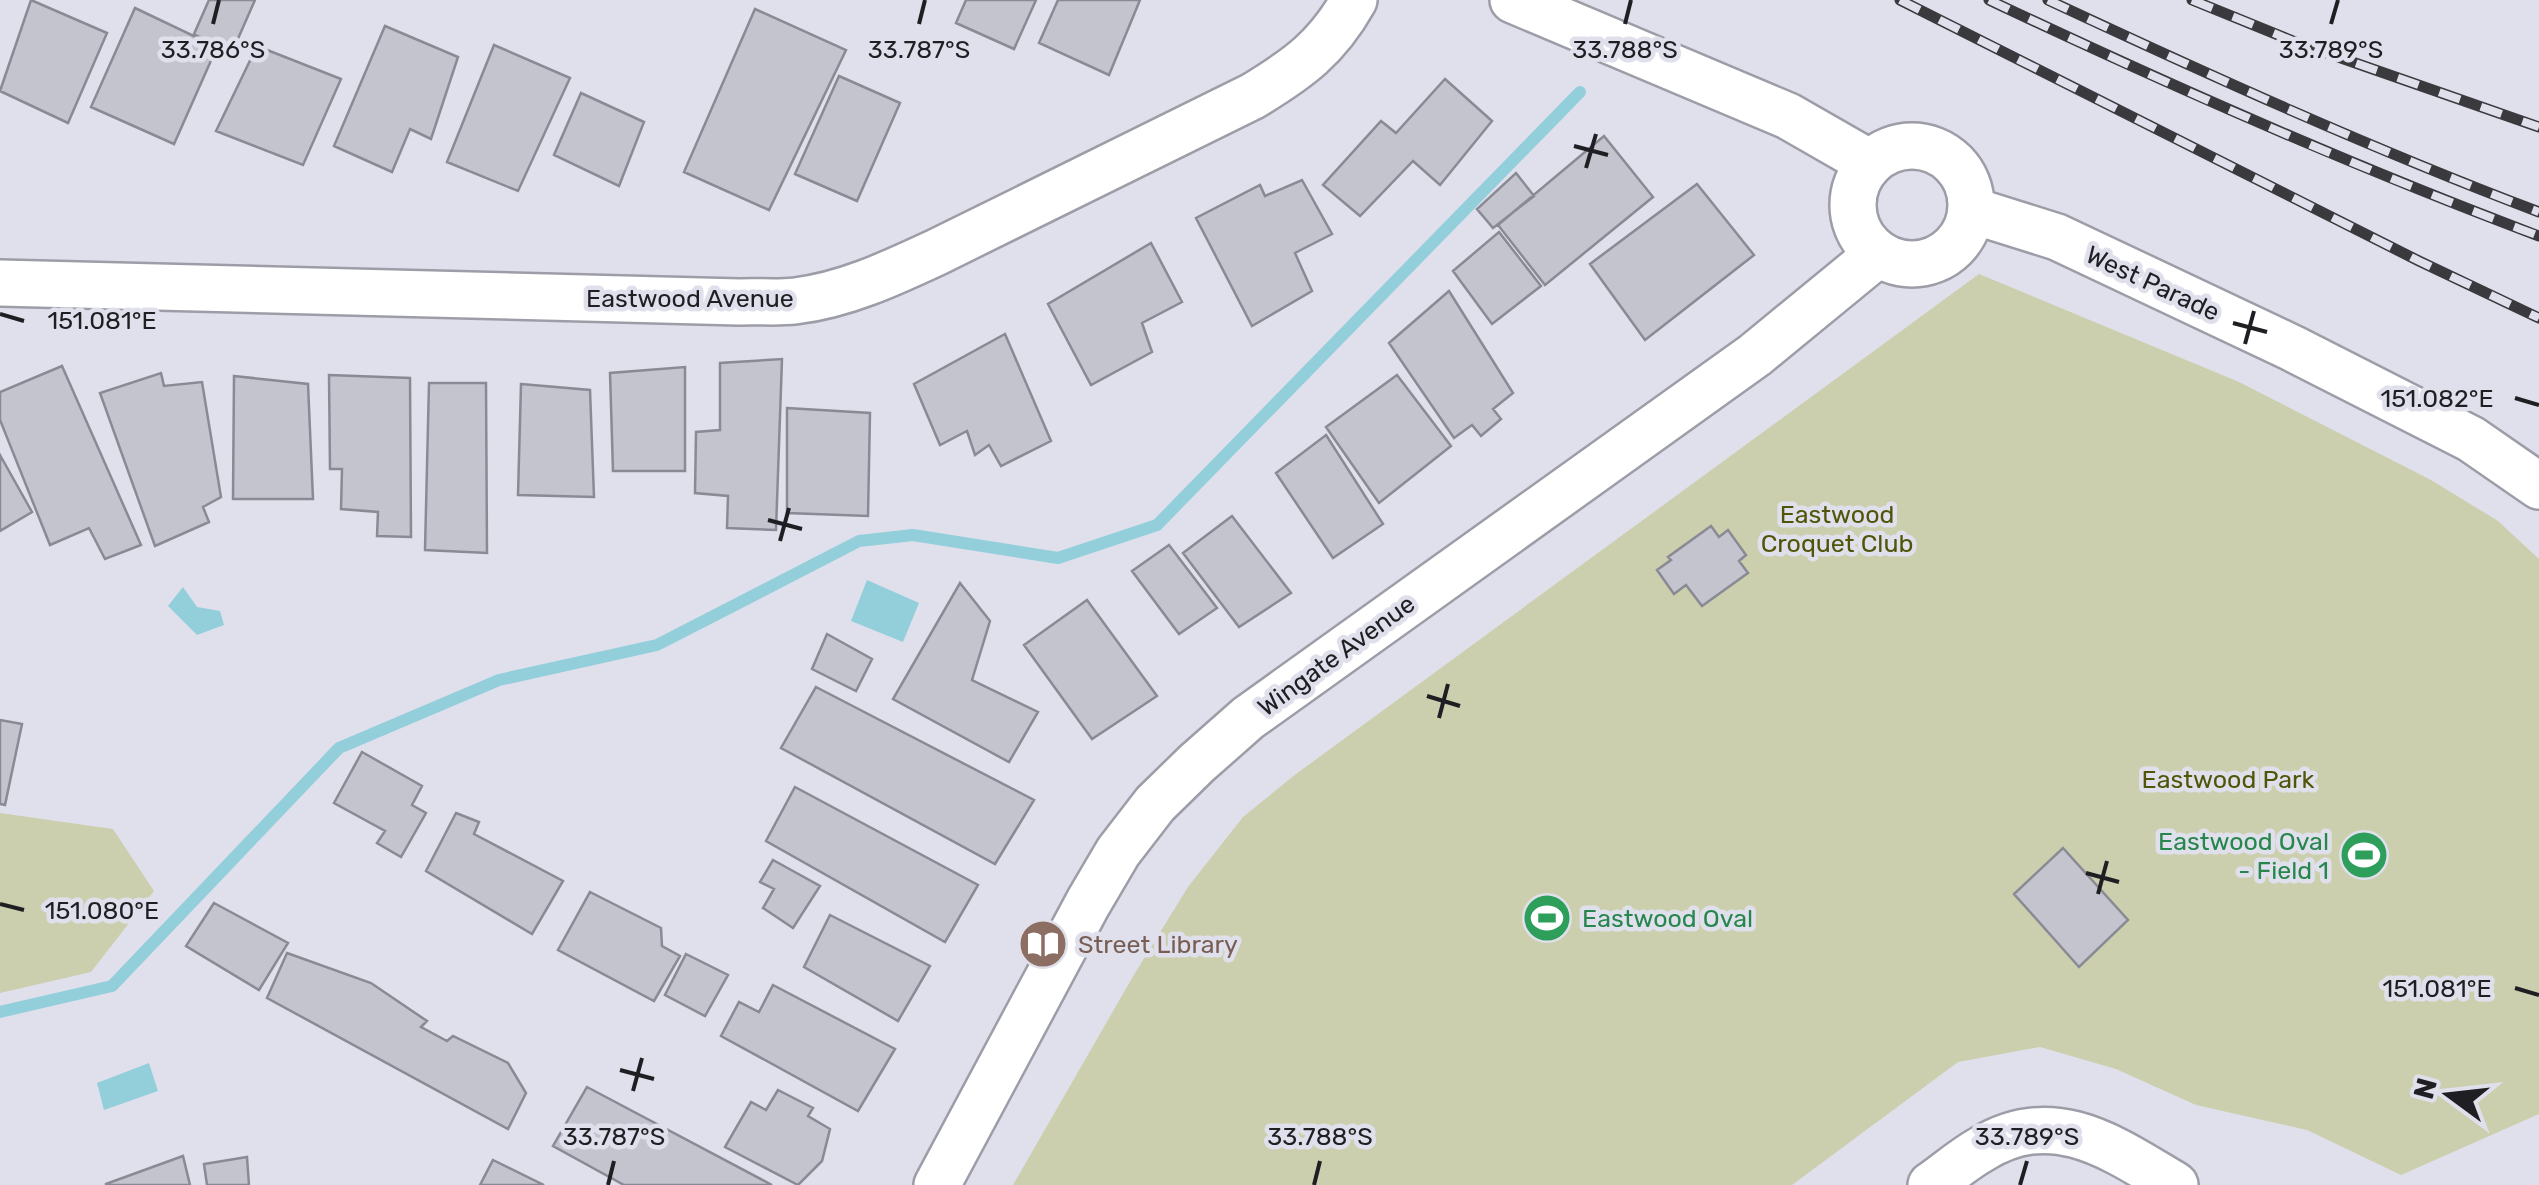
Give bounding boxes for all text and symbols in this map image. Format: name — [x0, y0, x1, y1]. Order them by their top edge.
text: 33.786°S — [161, 35, 265, 64]
text: 33.787°S — [868, 35, 970, 64]
text: 33.788°S — [1572, 35, 1678, 64]
text: 33.789°S — [2279, 35, 2383, 64]
street label: West Parade — [2082, 240, 2224, 327]
street label: Eastwood Avenue — [586, 284, 794, 313]
text: 151.081°E — [47, 306, 157, 335]
text: 151.082°E — [2380, 384, 2494, 413]
park label: Eastwood Croquet Club — [1761, 500, 1913, 558]
street label: Wingate Avenue — [1252, 589, 1420, 722]
park label: Eastwood Park — [2142, 765, 2315, 794]
place label: Eastwood Oval - Field 1 — [2158, 827, 2329, 885]
sports icon: Eastwood Oval - Field 1 — [2338, 829, 2390, 881]
sports icon: Eastwood Oval — [1521, 892, 1573, 944]
text: 151.080°E — [45, 896, 159, 925]
place label: Eastwood Oval — [1582, 904, 1753, 933]
library icon: Street Library — [1017, 918, 1069, 970]
place label: Street Library — [1078, 930, 1238, 959]
text: 151.081°E — [2382, 974, 2492, 1003]
north arrow — [2399, 1045, 2499, 1145]
text: N — [2407, 1075, 2444, 1103]
text: 33.787°S — [563, 1122, 665, 1151]
text: 33.788°S — [1267, 1122, 1373, 1151]
text: 33.789°S — [1975, 1122, 2079, 1151]

